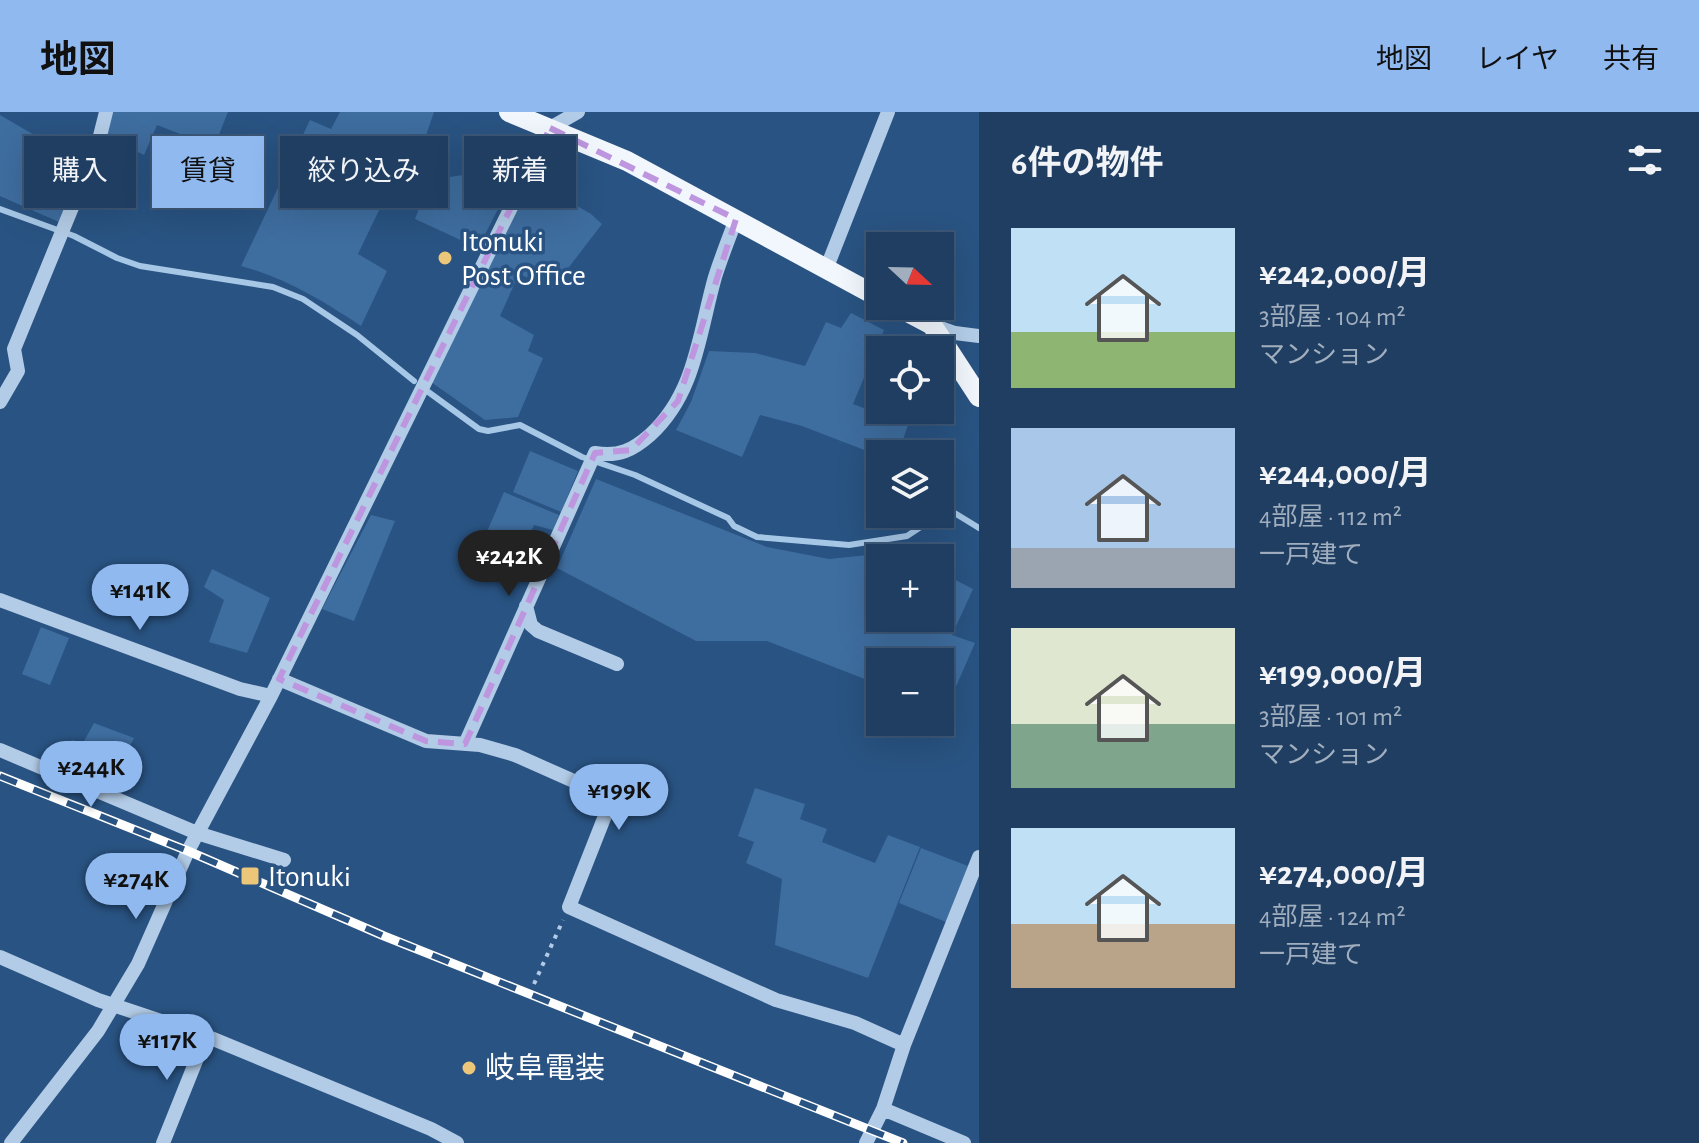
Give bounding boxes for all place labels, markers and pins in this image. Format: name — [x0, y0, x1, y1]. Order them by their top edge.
place label: Itonuki Post Office — [461, 227, 586, 291]
marker: Itonuki Post Office — [436, 249, 454, 267]
pin: ¥242K — [453, 530, 565, 598]
pin: ¥141K — [84, 564, 196, 632]
pin: ¥244K — [35, 741, 147, 809]
pin: ¥199K — [563, 764, 675, 832]
pin: ¥274K — [80, 853, 192, 921]
place label: Itonuki — [268, 862, 351, 892]
marker: Itonuki — [239, 865, 261, 887]
pin: ¥117K — [111, 1014, 223, 1082]
place label: 岐阜電装 — [485, 1052, 605, 1084]
marker: 岐阜電装 — [460, 1059, 478, 1077]

